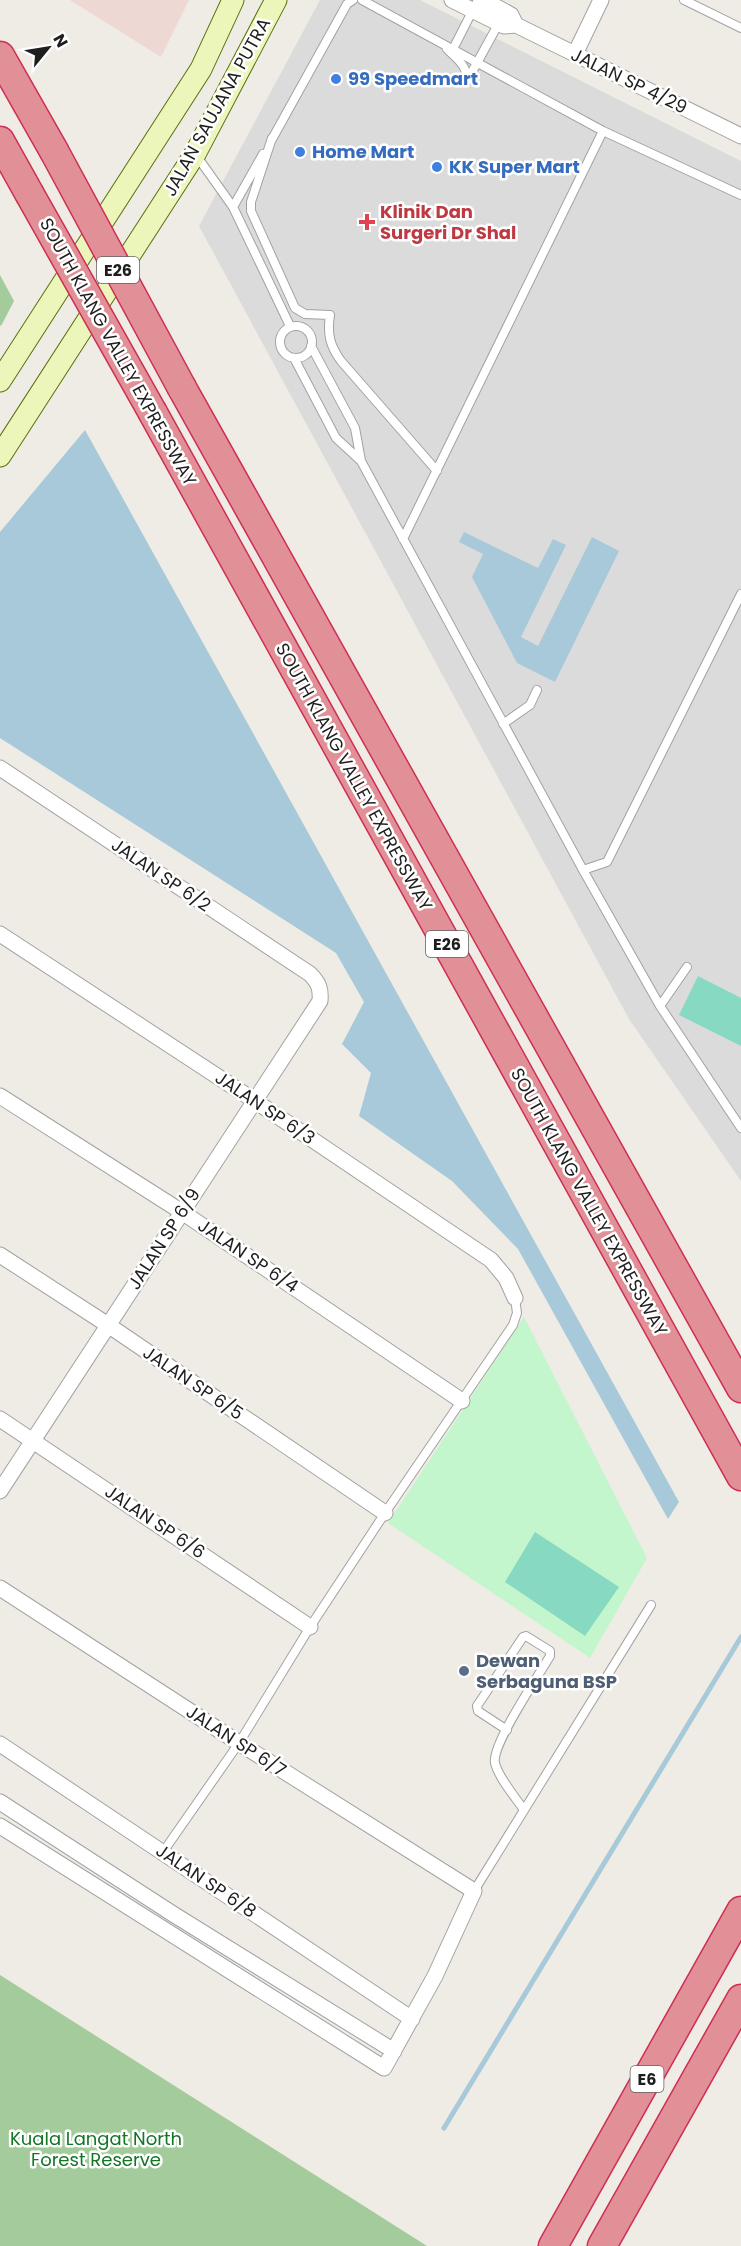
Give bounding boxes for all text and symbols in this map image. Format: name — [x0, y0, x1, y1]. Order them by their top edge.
street label: JALAN SAUJANA PUTRA — [157, 13, 276, 201]
north arrow — [18, 18, 78, 78]
text: N — [48, 30, 74, 52]
street label: JALAN SP 4/29 — [567, 42, 692, 119]
place label: 99 Speedmart — [348, 66, 478, 91]
marker: 99 Speedmart — [329, 72, 343, 86]
place label: Home Mart — [312, 139, 414, 164]
marker: Home Mart — [293, 145, 307, 159]
place label: KK Super Mart — [449, 154, 580, 179]
marker: KK Super Mart — [430, 160, 444, 174]
place label: Klinik Dan Surgeri Dr Shal — [380, 199, 516, 245]
street label: SOUTH KLANG VALLEY EXPRESSWAY — [34, 213, 203, 491]
marker: Klinik Dan Surgeri Dr Shal — [358, 213, 376, 231]
road number: E26 — [97, 257, 139, 283]
street label: SOUTH KLANG VALLEY EXPRESSWAY — [270, 638, 439, 916]
street label: JALAN SP 6/2 — [107, 832, 216, 917]
road number: E26 — [426, 931, 468, 957]
street label: SOUTH KLANG VALLEY EXPRESSWAY — [505, 1063, 674, 1341]
street label: JALAN SP 6/3 — [210, 1065, 320, 1150]
street label: JALAN SP 6/9 — [121, 1183, 206, 1294]
street label: JALAN SP 6/4 — [193, 1213, 303, 1298]
street label: JALAN SP 6/5 — [138, 1340, 248, 1425]
street label: JALAN SP 6/6 — [100, 1479, 210, 1564]
place label: Dewan Serbaguna BSP — [476, 1648, 617, 1694]
marker: Dewan Serbaguna BSP — [457, 1664, 471, 1678]
street label: JALAN SP 6/7 — [181, 1699, 291, 1782]
street label: JALAN SP 6/8 — [151, 1838, 261, 1923]
road number: E6 — [630, 2066, 664, 2092]
park label: Kuala Langat North Forest Reserve — [10, 2126, 182, 2172]

